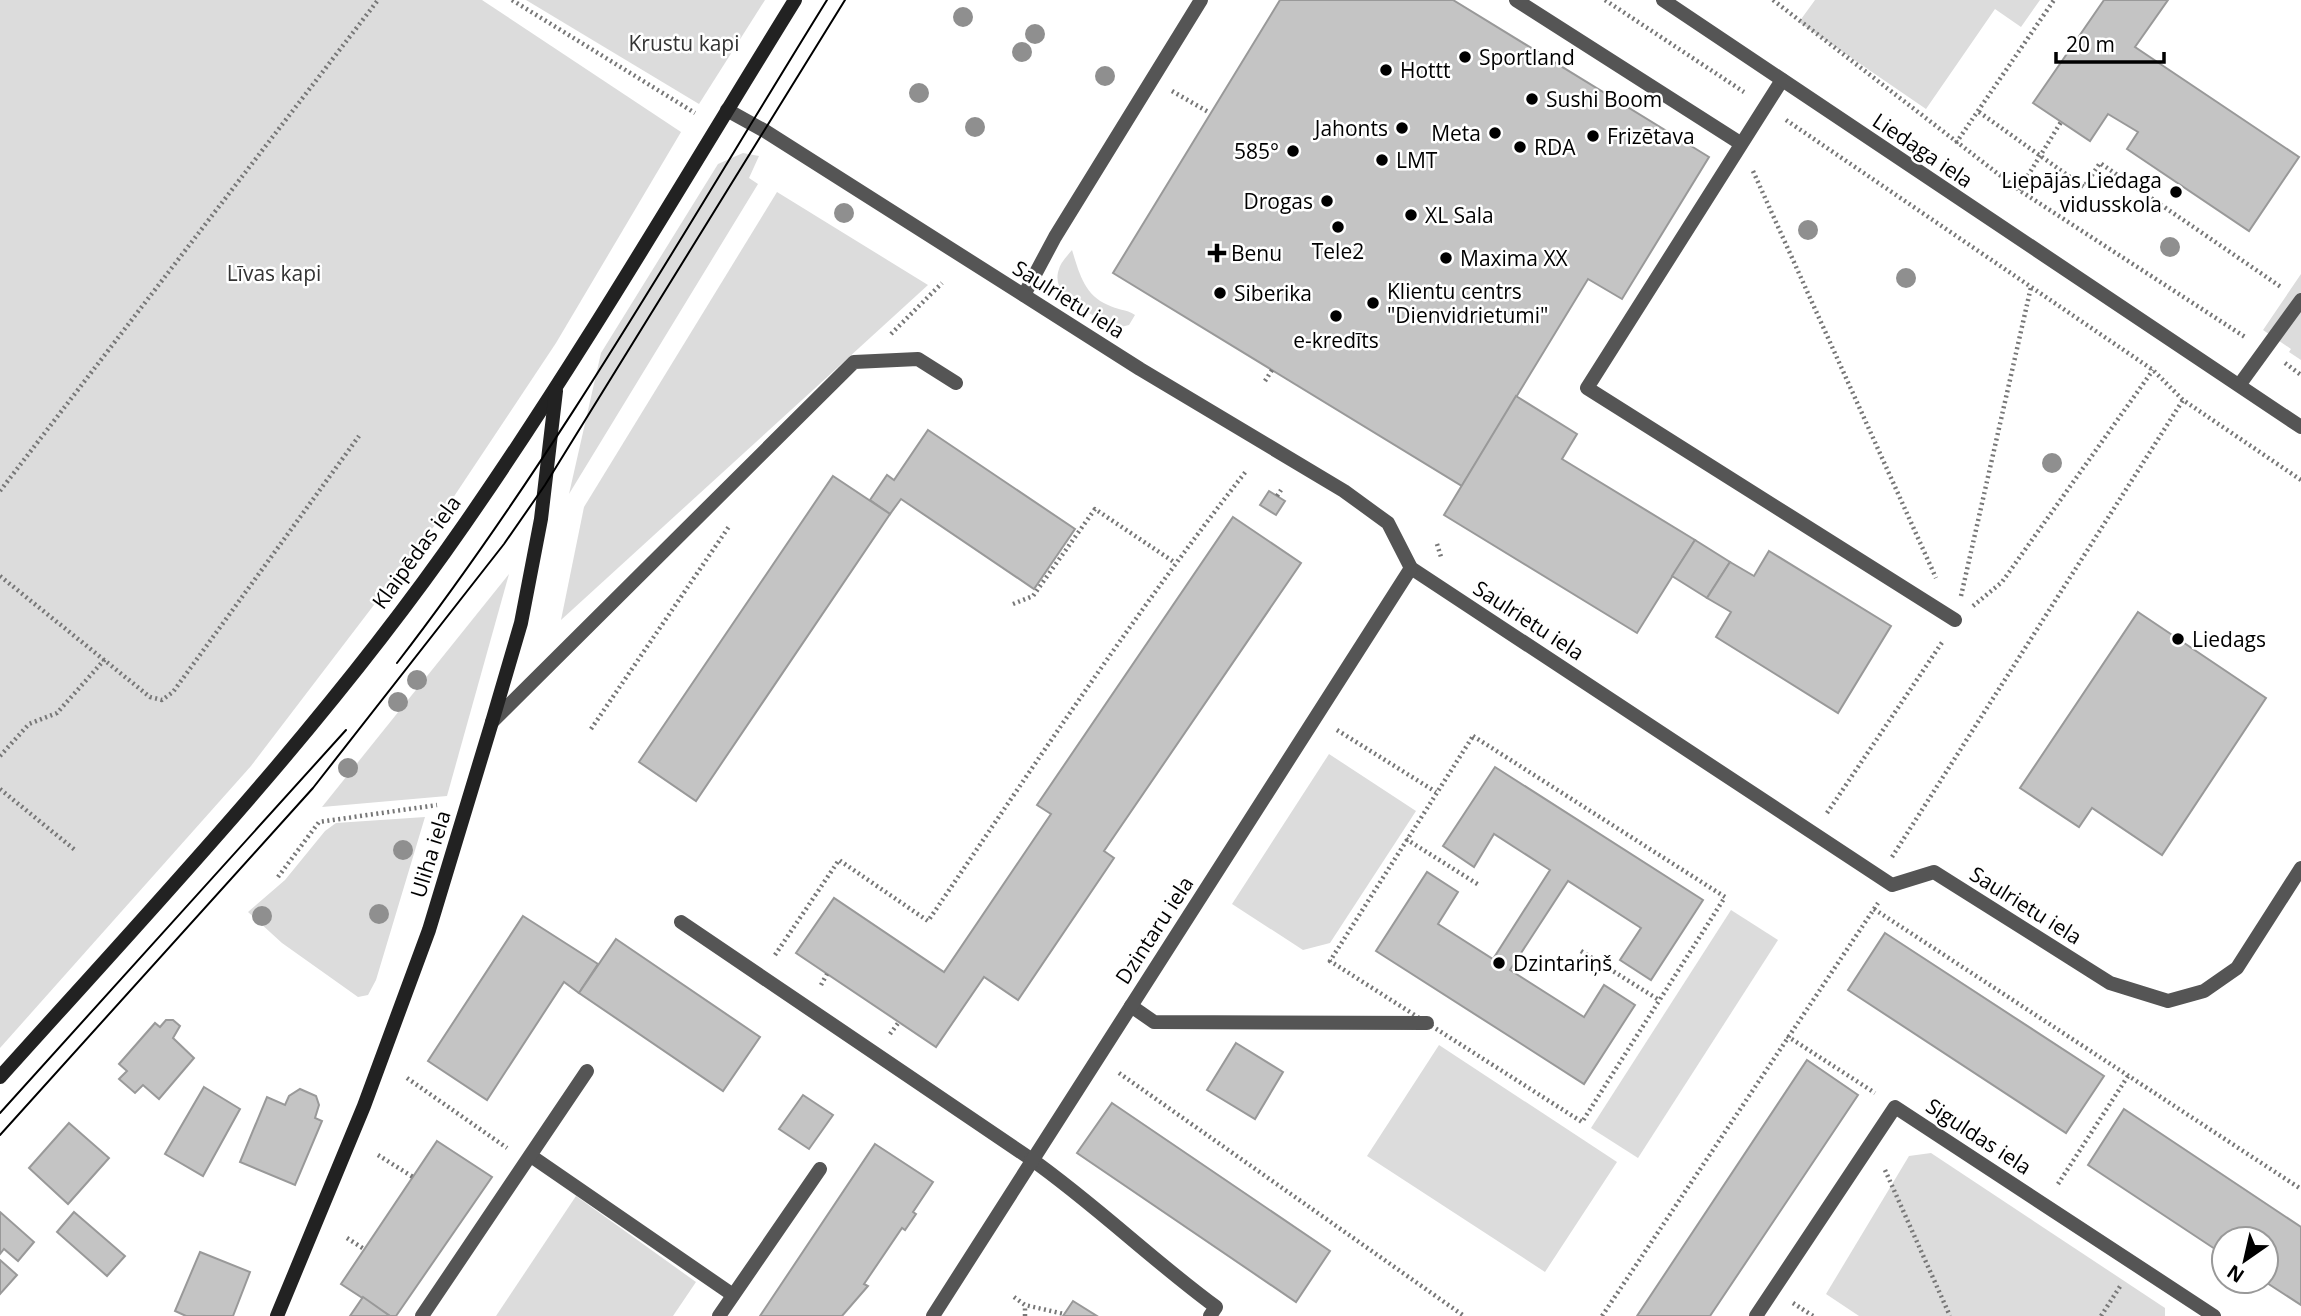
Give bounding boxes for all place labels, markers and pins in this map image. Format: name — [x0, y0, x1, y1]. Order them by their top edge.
place label: Sportland — [1479, 43, 1575, 71]
marker: Sportland — [1457, 49, 1473, 65]
place label: Hottt — [1400, 56, 1451, 84]
marker: Hottt — [1378, 62, 1394, 78]
place label: Sushi Boom — [1546, 85, 1662, 113]
marker: Sushi Boom — [1524, 91, 1540, 107]
place label: Jahonts — [1313, 114, 1388, 142]
place label: Meta — [1431, 119, 1481, 147]
marker: Jahonts — [1394, 120, 1410, 136]
place label: Frizētava — [1607, 122, 1695, 150]
marker: Meta — [1487, 125, 1503, 141]
marker: Frizētava — [1585, 128, 1601, 144]
place label: RDA — [1534, 133, 1576, 161]
place label: 585° — [1234, 137, 1279, 165]
marker: RDA — [1512, 139, 1528, 155]
marker: 585° — [1285, 143, 1301, 159]
place label: LMT — [1396, 146, 1438, 174]
marker: LMT — [1374, 152, 1390, 168]
place label: Liepājas Liedaga vidusskola — [2001, 166, 2162, 218]
marker: Liepājas Liedaga vidusskola — [2168, 184, 2184, 200]
place label: Drogas — [1243, 187, 1313, 215]
marker: Drogas — [1319, 193, 1335, 209]
place label: XL Sala — [1425, 201, 1494, 229]
marker: XL Sala — [1403, 207, 1419, 223]
marker: Tele2 — [1330, 219, 1346, 235]
place label: Tele2 — [1312, 237, 1364, 265]
place label: Benu — [1231, 239, 1282, 267]
place label: Maxima XX — [1460, 244, 1569, 272]
marker: Benu — [1209, 245, 1225, 261]
marker: Maxima XX — [1438, 250, 1454, 266]
place label: Klientu centrs "Dienvidrietumi" — [1387, 277, 1548, 329]
place label: Siberika — [1234, 279, 1312, 307]
marker: Siberika — [1212, 285, 1228, 301]
marker: Klientu centrs "Dienvidrietumi" — [1365, 295, 1381, 311]
marker: e-kredīts — [1328, 308, 1344, 324]
place label: e-kredīts — [1293, 326, 1379, 354]
place label: Liedags — [2192, 625, 2266, 653]
marker: Liedags — [2170, 631, 2186, 647]
place label: Dzintariņš — [1513, 949, 1612, 977]
marker: Dzintariņš — [1491, 955, 1507, 971]

